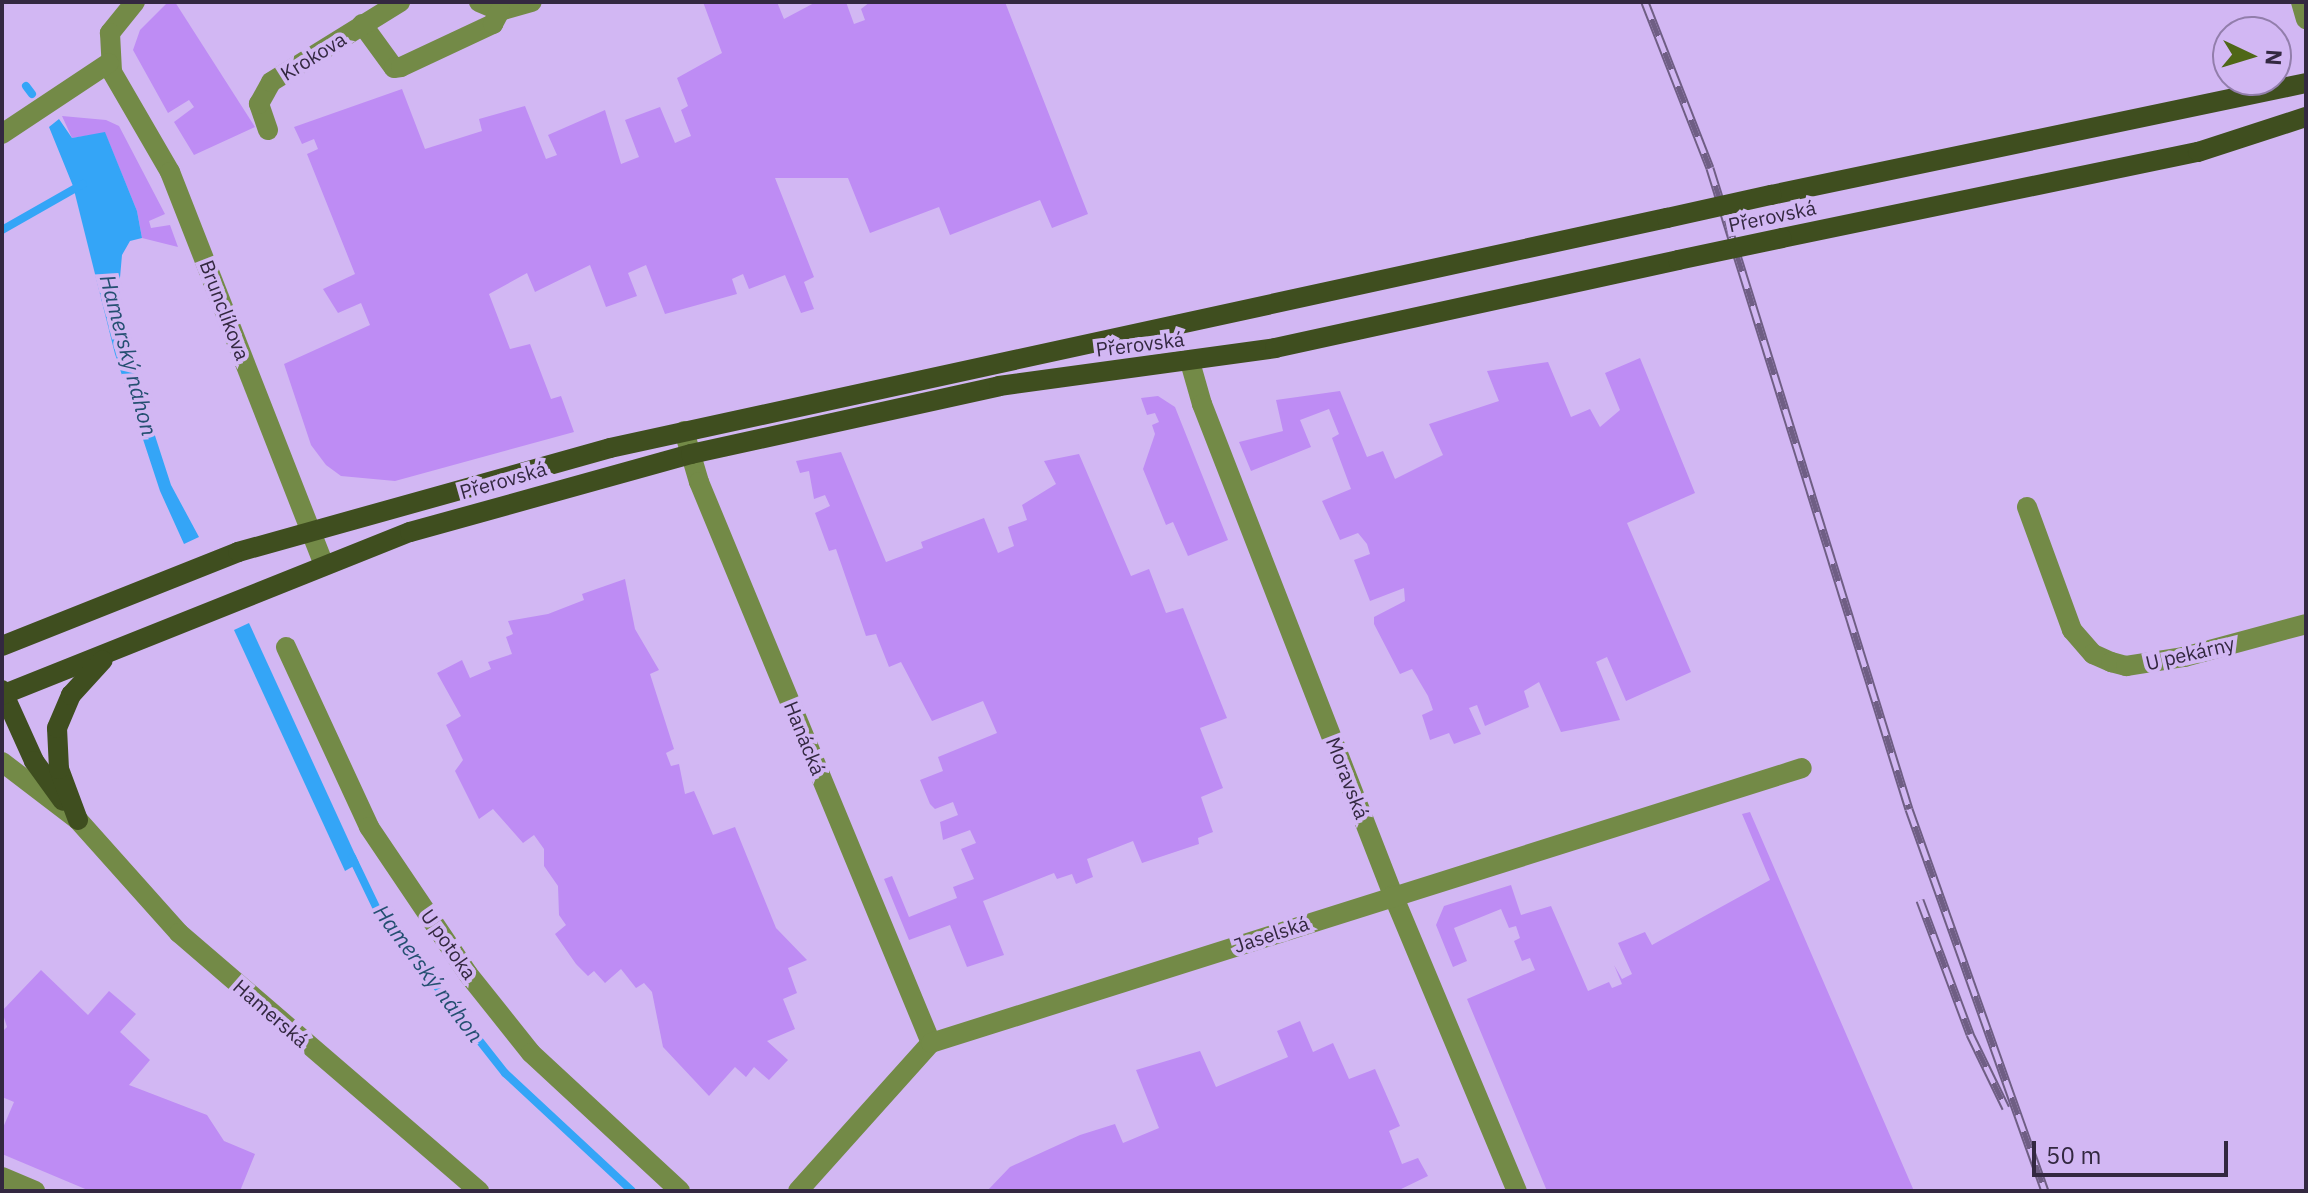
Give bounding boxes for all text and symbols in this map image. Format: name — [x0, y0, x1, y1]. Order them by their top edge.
north arrow — [2212, 16, 2292, 96]
street label: Krokova — [276, 27, 350, 85]
text: N — [2259, 49, 2289, 67]
street label: Přerovská — [1726, 195, 1818, 237]
street label: Brunclíkova — [195, 257, 255, 363]
water label: Hamerský náhon — [95, 272, 163, 438]
street label: Přerovská — [1094, 327, 1186, 361]
street label: Přerovská — [457, 456, 549, 504]
street label: U pekárny — [2143, 631, 2237, 675]
street label: Hanácká — [779, 697, 831, 779]
street label: Moravská — [1321, 734, 1375, 822]
water label: Hamerský náhon — [369, 899, 489, 1047]
street label: U potoka — [416, 904, 482, 984]
street label: Jaselská — [1230, 911, 1312, 957]
street label: Hamerská — [229, 974, 313, 1052]
scale bar — [2036, 1125, 2232, 1175]
text: 50 m — [2046, 1139, 2101, 1171]

